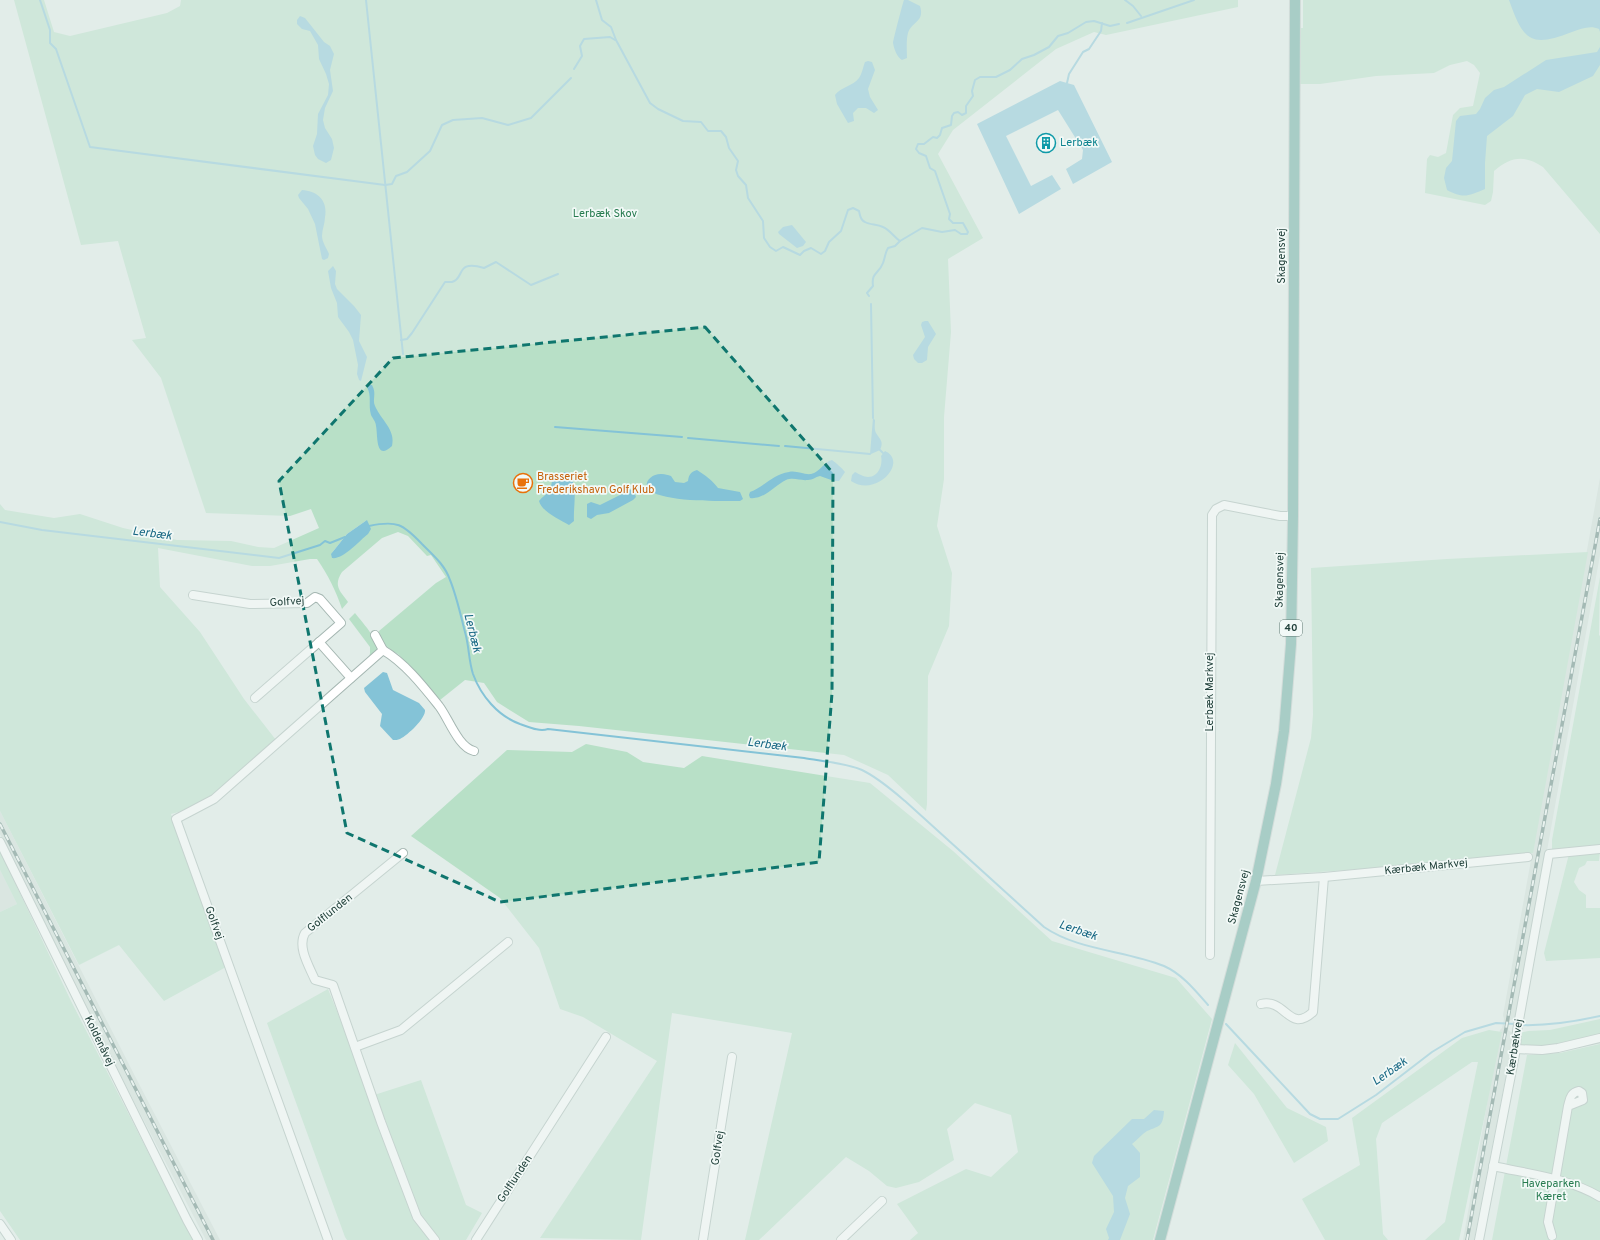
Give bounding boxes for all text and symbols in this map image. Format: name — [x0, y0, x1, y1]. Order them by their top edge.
building icon: Lerbæk — [1035, 132, 1057, 154]
place label: Lerbæk — [1060, 136, 1098, 150]
park label: Lerbæk Skov — [573, 207, 638, 221]
street label: Skagensvej — [1275, 228, 1289, 284]
place label: Brasseriet Frederikshavn Golf Klub — [537, 470, 654, 497]
cafe icon: Brasseriet Frederikshavn Golf Klub — [512, 472, 534, 494]
water label: Lerbæk — [131, 524, 174, 544]
street label: Skagensvej — [1273, 552, 1287, 608]
street label: Golfvej — [269, 594, 305, 610]
water label: Lerbæk — [459, 612, 485, 655]
road number: 40 — [1280, 620, 1302, 636]
street label: Lerbæk Markvej — [1203, 652, 1217, 732]
water label: Lerbæk — [746, 735, 789, 755]
street label: Kærbæk Markvej — [1384, 856, 1468, 878]
street label: Skagensvej — [1225, 868, 1253, 926]
street label: Golflunden — [305, 891, 355, 935]
street label: Golfvej — [201, 904, 227, 942]
water label: Lerbæk — [1057, 917, 1100, 945]
street label: Koldenåvej — [81, 1014, 117, 1068]
street label: Kærbækvej — [1504, 1018, 1526, 1076]
water label: Lerbæk — [1369, 1054, 1412, 1090]
street label: Golfvej — [708, 1130, 728, 1166]
street label: Golflunden — [494, 1152, 536, 1206]
park label: Haveparken Kæret — [1522, 1177, 1581, 1204]

